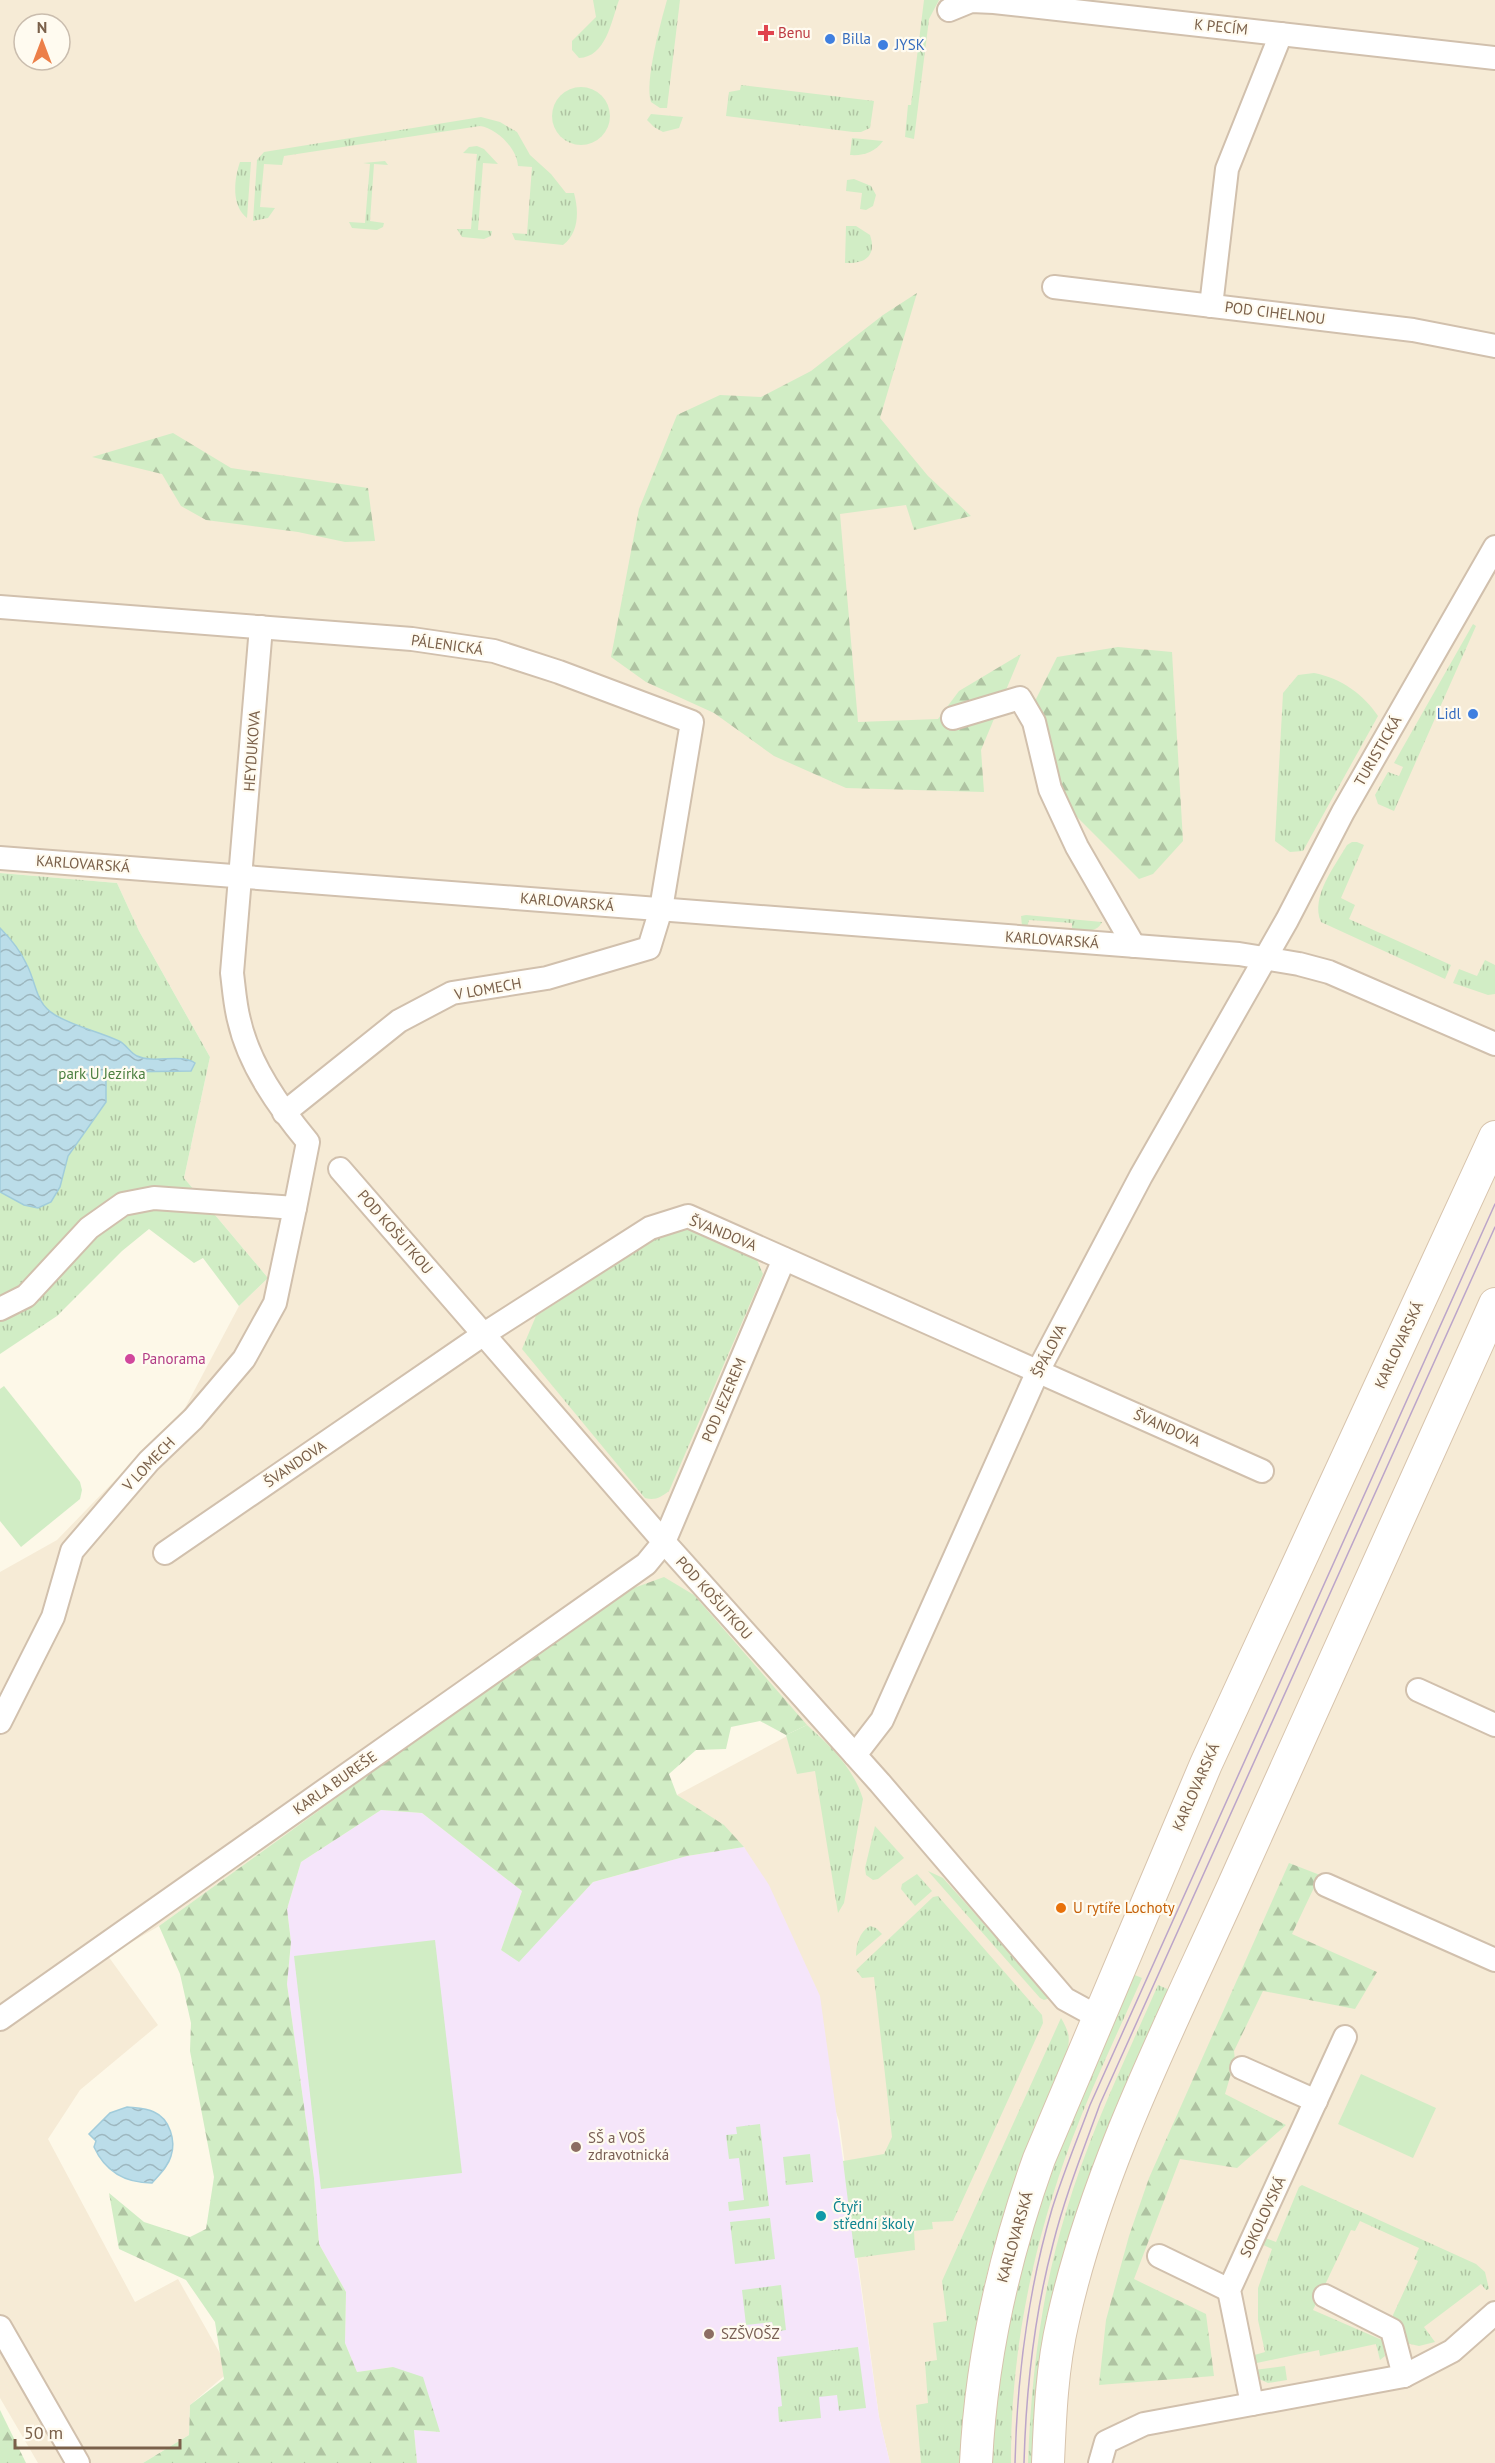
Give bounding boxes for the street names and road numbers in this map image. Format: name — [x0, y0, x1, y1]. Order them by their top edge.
street label: K PECÍM — [1193, 14, 1249, 39]
street label: POD CIHELNOU — [1224, 297, 1326, 328]
street label: PÁLENICKÁ — [410, 630, 485, 659]
street label: HEYDUKOVA — [239, 710, 264, 792]
street label: TURISTICKÁ — [1350, 712, 1405, 789]
street label: KARLOVARSKÁ — [35, 851, 131, 876]
street label: KARLOVARSKÁ — [519, 888, 615, 915]
street label: KARLOVARSKÁ — [1004, 927, 1100, 952]
street label: V LOMECH — [452, 973, 523, 1004]
street label: POD KOŠUTKOU — [354, 1186, 437, 1278]
street label: ŠVANDOVA — [687, 1210, 760, 1255]
street label: KARLOVARSKÁ — [1370, 1298, 1427, 1391]
street label: ŠPÁLOVA — [1027, 1321, 1070, 1381]
street label: POD JEZEREM — [697, 1355, 750, 1445]
street label: ŠVANDOVA — [1131, 1404, 1204, 1451]
street label: V LOMECH — [118, 1433, 179, 1495]
street label: ŠVANDOVA — [260, 1436, 330, 1491]
street label: POD KOŠUTKOU — [672, 1552, 757, 1643]
street label: KARLOVARSKÁ — [1168, 1740, 1223, 1834]
street label: KARLA BUREŠE — [289, 1747, 380, 1818]
street label: SOKOLOVSKÁ — [1235, 2173, 1290, 2260]
street label: KARLOVARSKÁ — [992, 2189, 1037, 2285]

